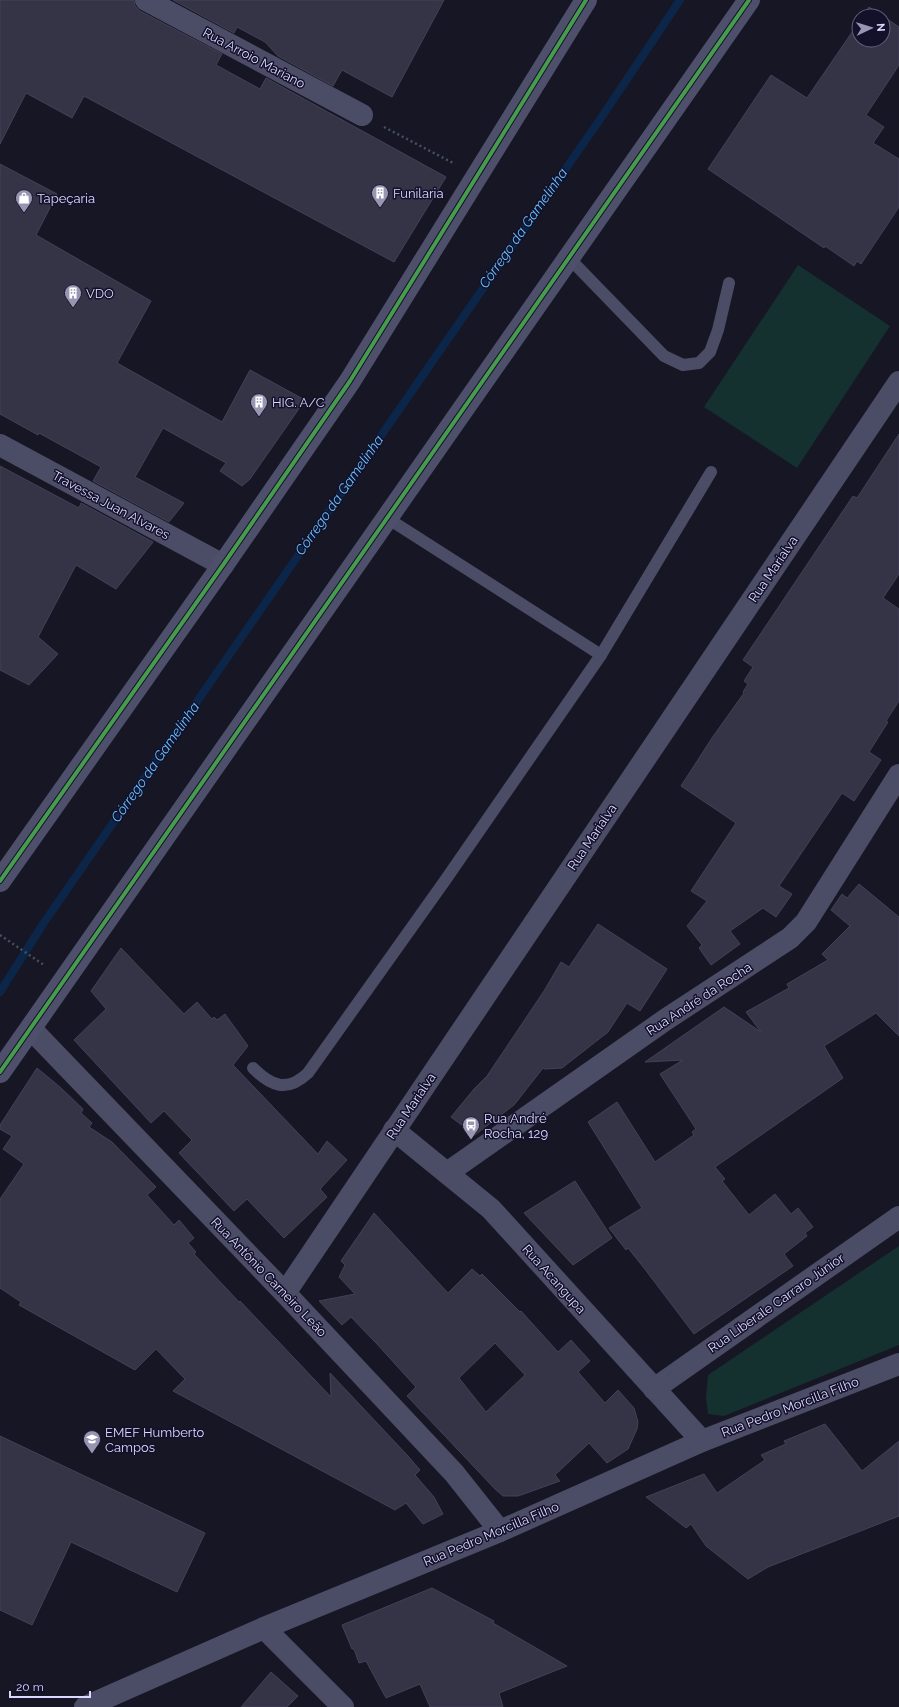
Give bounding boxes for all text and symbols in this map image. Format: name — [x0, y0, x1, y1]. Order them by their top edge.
north arrow — [851, 8, 891, 48]
text: N — [874, 23, 887, 32]
street label: Rua Arroio Mariano — [200, 25, 308, 91]
water label: Córrego da Gamelinha — [476, 165, 570, 291]
building icon: Funilaria — [370, 183, 390, 208]
place label: Funilaria — [393, 186, 443, 201]
shop icon: Tapeçaria — [14, 188, 34, 213]
place label: Tapeçaria — [37, 191, 95, 206]
building icon: VDO — [63, 283, 83, 308]
place label: VDO — [86, 286, 114, 301]
building icon: HIG. A/C — [249, 392, 269, 417]
place label: HIG. A/C — [272, 395, 325, 410]
water label: Córrego da Gamelinha — [292, 432, 386, 558]
street label: Travessa Juan Alvares — [50, 468, 172, 542]
street label: Rua Marialva — [745, 533, 801, 605]
water label: Córrego da Gamelinha — [108, 699, 202, 825]
street label: Rua Marialva — [564, 801, 620, 873]
street label: Rua André da Rocha — [644, 959, 754, 1039]
street label: Rua Marialva — [383, 1070, 439, 1142]
place label: Rua André Rocha, 129 — [484, 1111, 548, 1141]
bus stop icon: Rua André Rocha, 129 — [461, 1115, 481, 1140]
street label: Rua Antônio Carneiro Leão — [208, 1214, 330, 1340]
street label: Rua Acangupa — [519, 1242, 589, 1316]
street label: Rua Liberale Carraro Júnior — [705, 1250, 847, 1356]
street label: Rua Pedro Morcilla Filho — [719, 1374, 861, 1440]
place label: EMEF Humberto Campos — [105, 1425, 205, 1455]
school or university icon: EMEF Humberto Campos — [82, 1429, 102, 1454]
street label: Rua Pedro Morcilla Filho — [421, 1499, 561, 1569]
scale bar — [10, 1673, 90, 1699]
text: 20 m — [16, 1680, 44, 1694]

